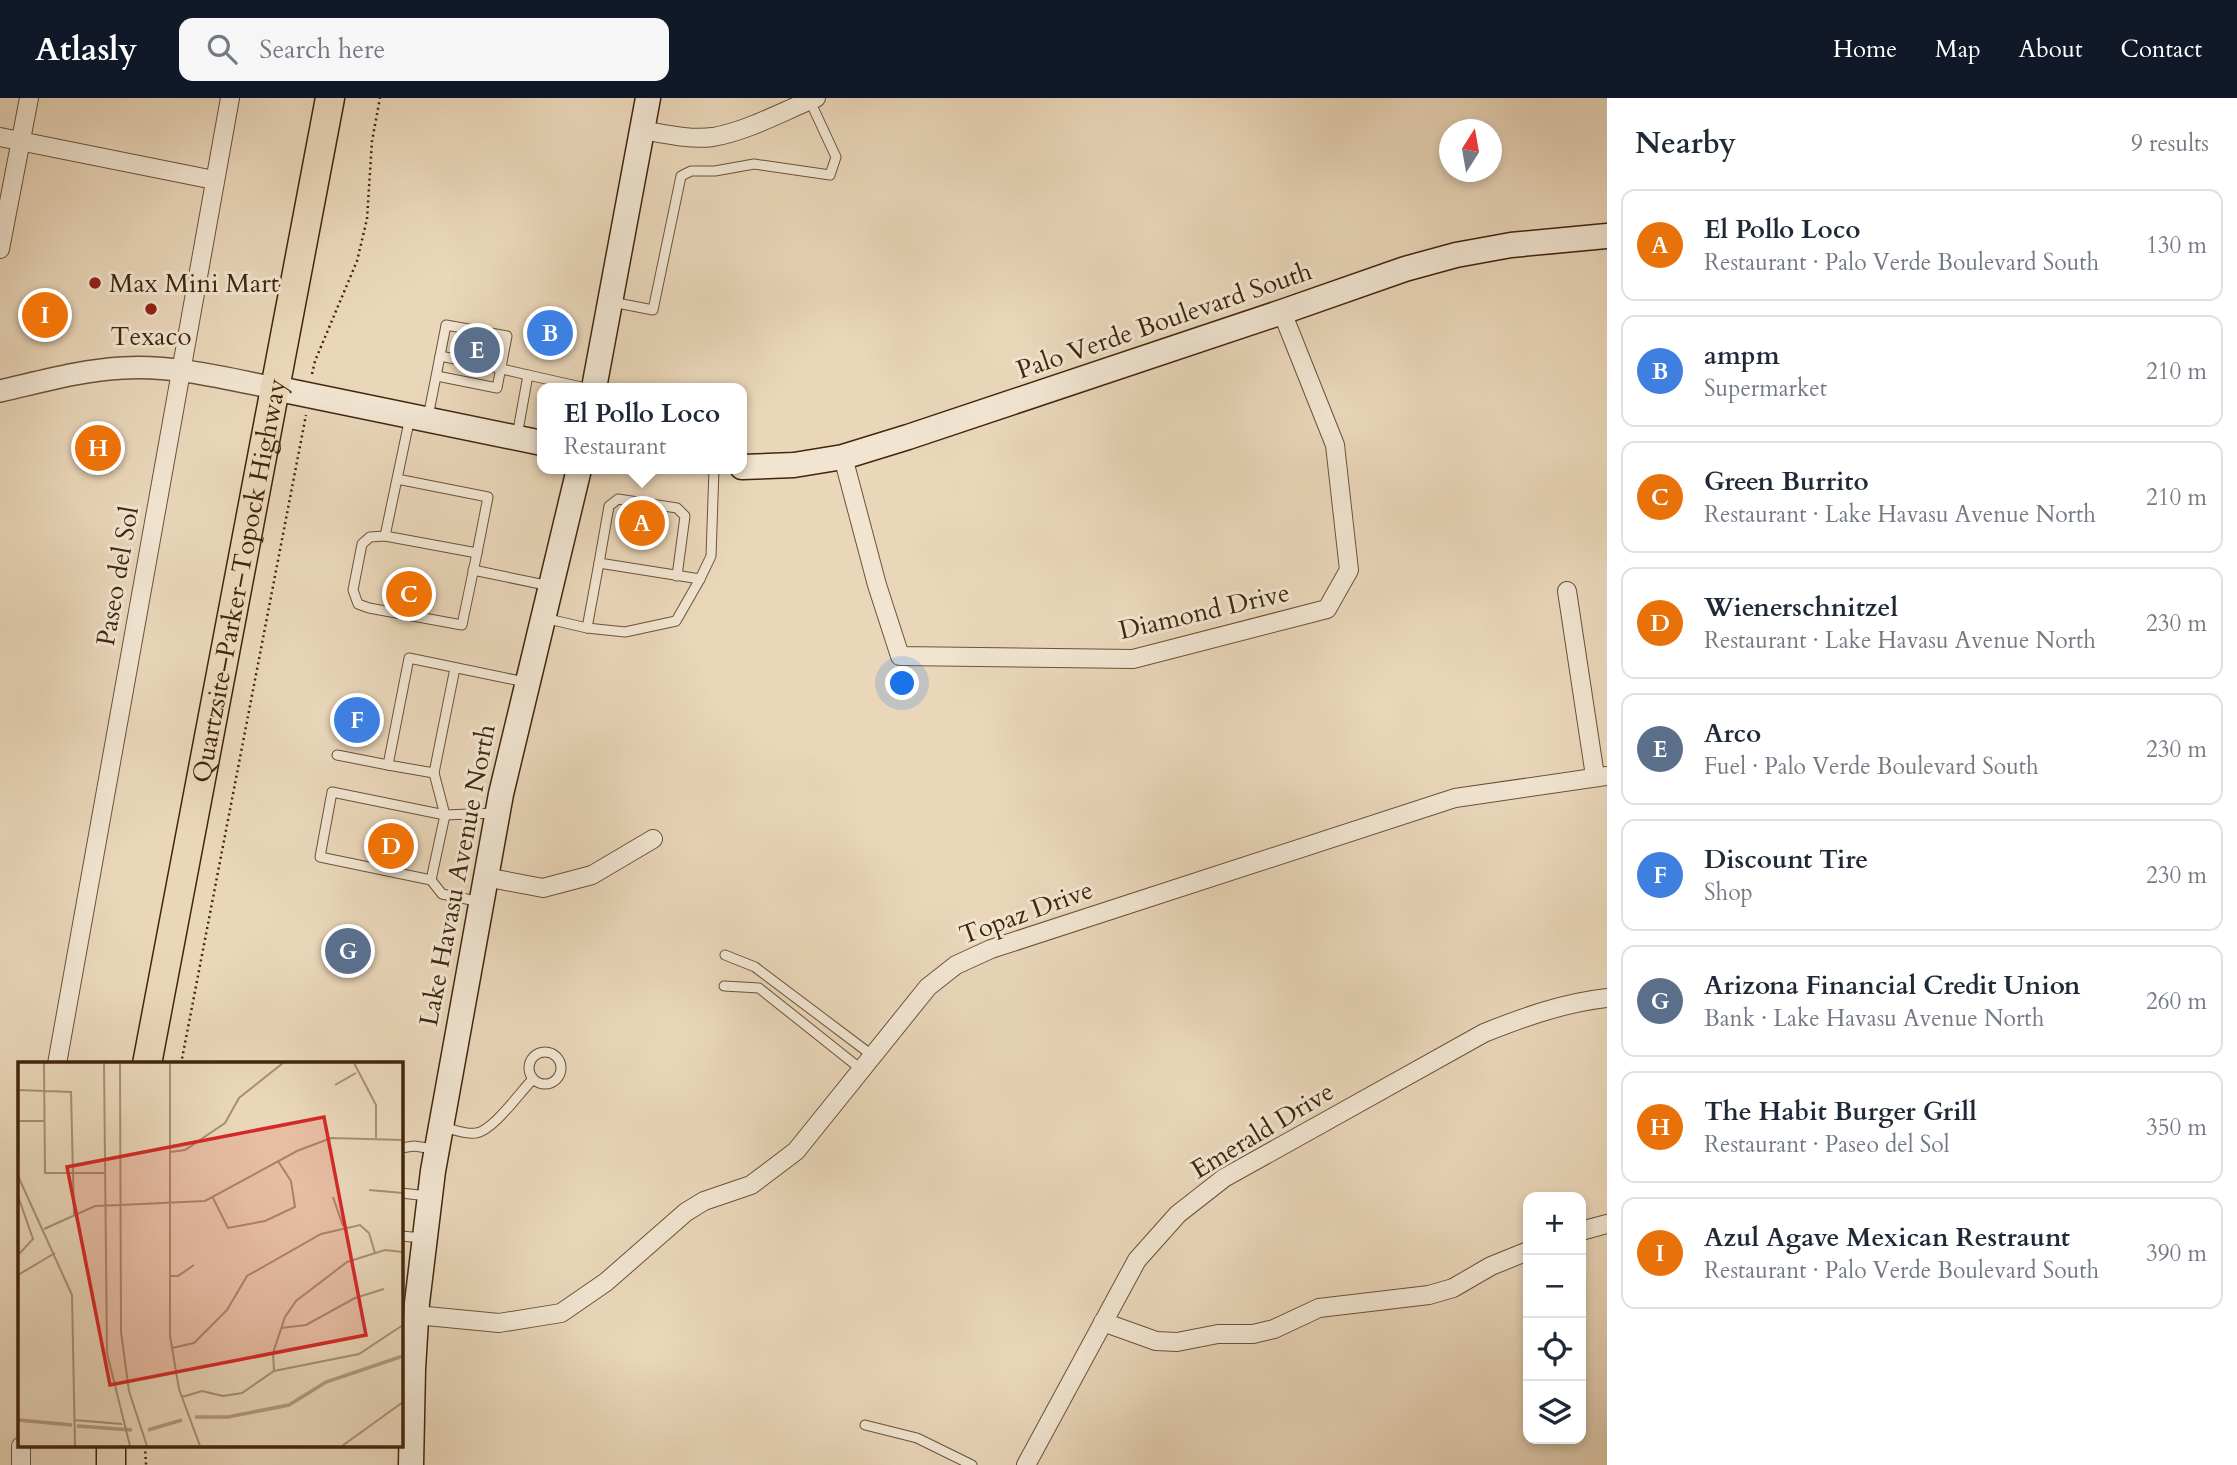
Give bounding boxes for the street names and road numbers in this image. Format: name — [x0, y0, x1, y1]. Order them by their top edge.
street label: Palo Verde Boulevard South — [1012, 253, 1317, 388]
street label: Quartzsite–Parker–Topock Highway — [184, 375, 295, 786]
street label: Paseo del Sol — [88, 503, 147, 649]
street label: Diamond Drive — [1115, 575, 1293, 648]
street label: Lake Havasu Avenue North — [411, 721, 504, 1029]
street label: Topaz Drive — [955, 872, 1098, 953]
street label: Emerald Drive — [1184, 1074, 1340, 1187]

